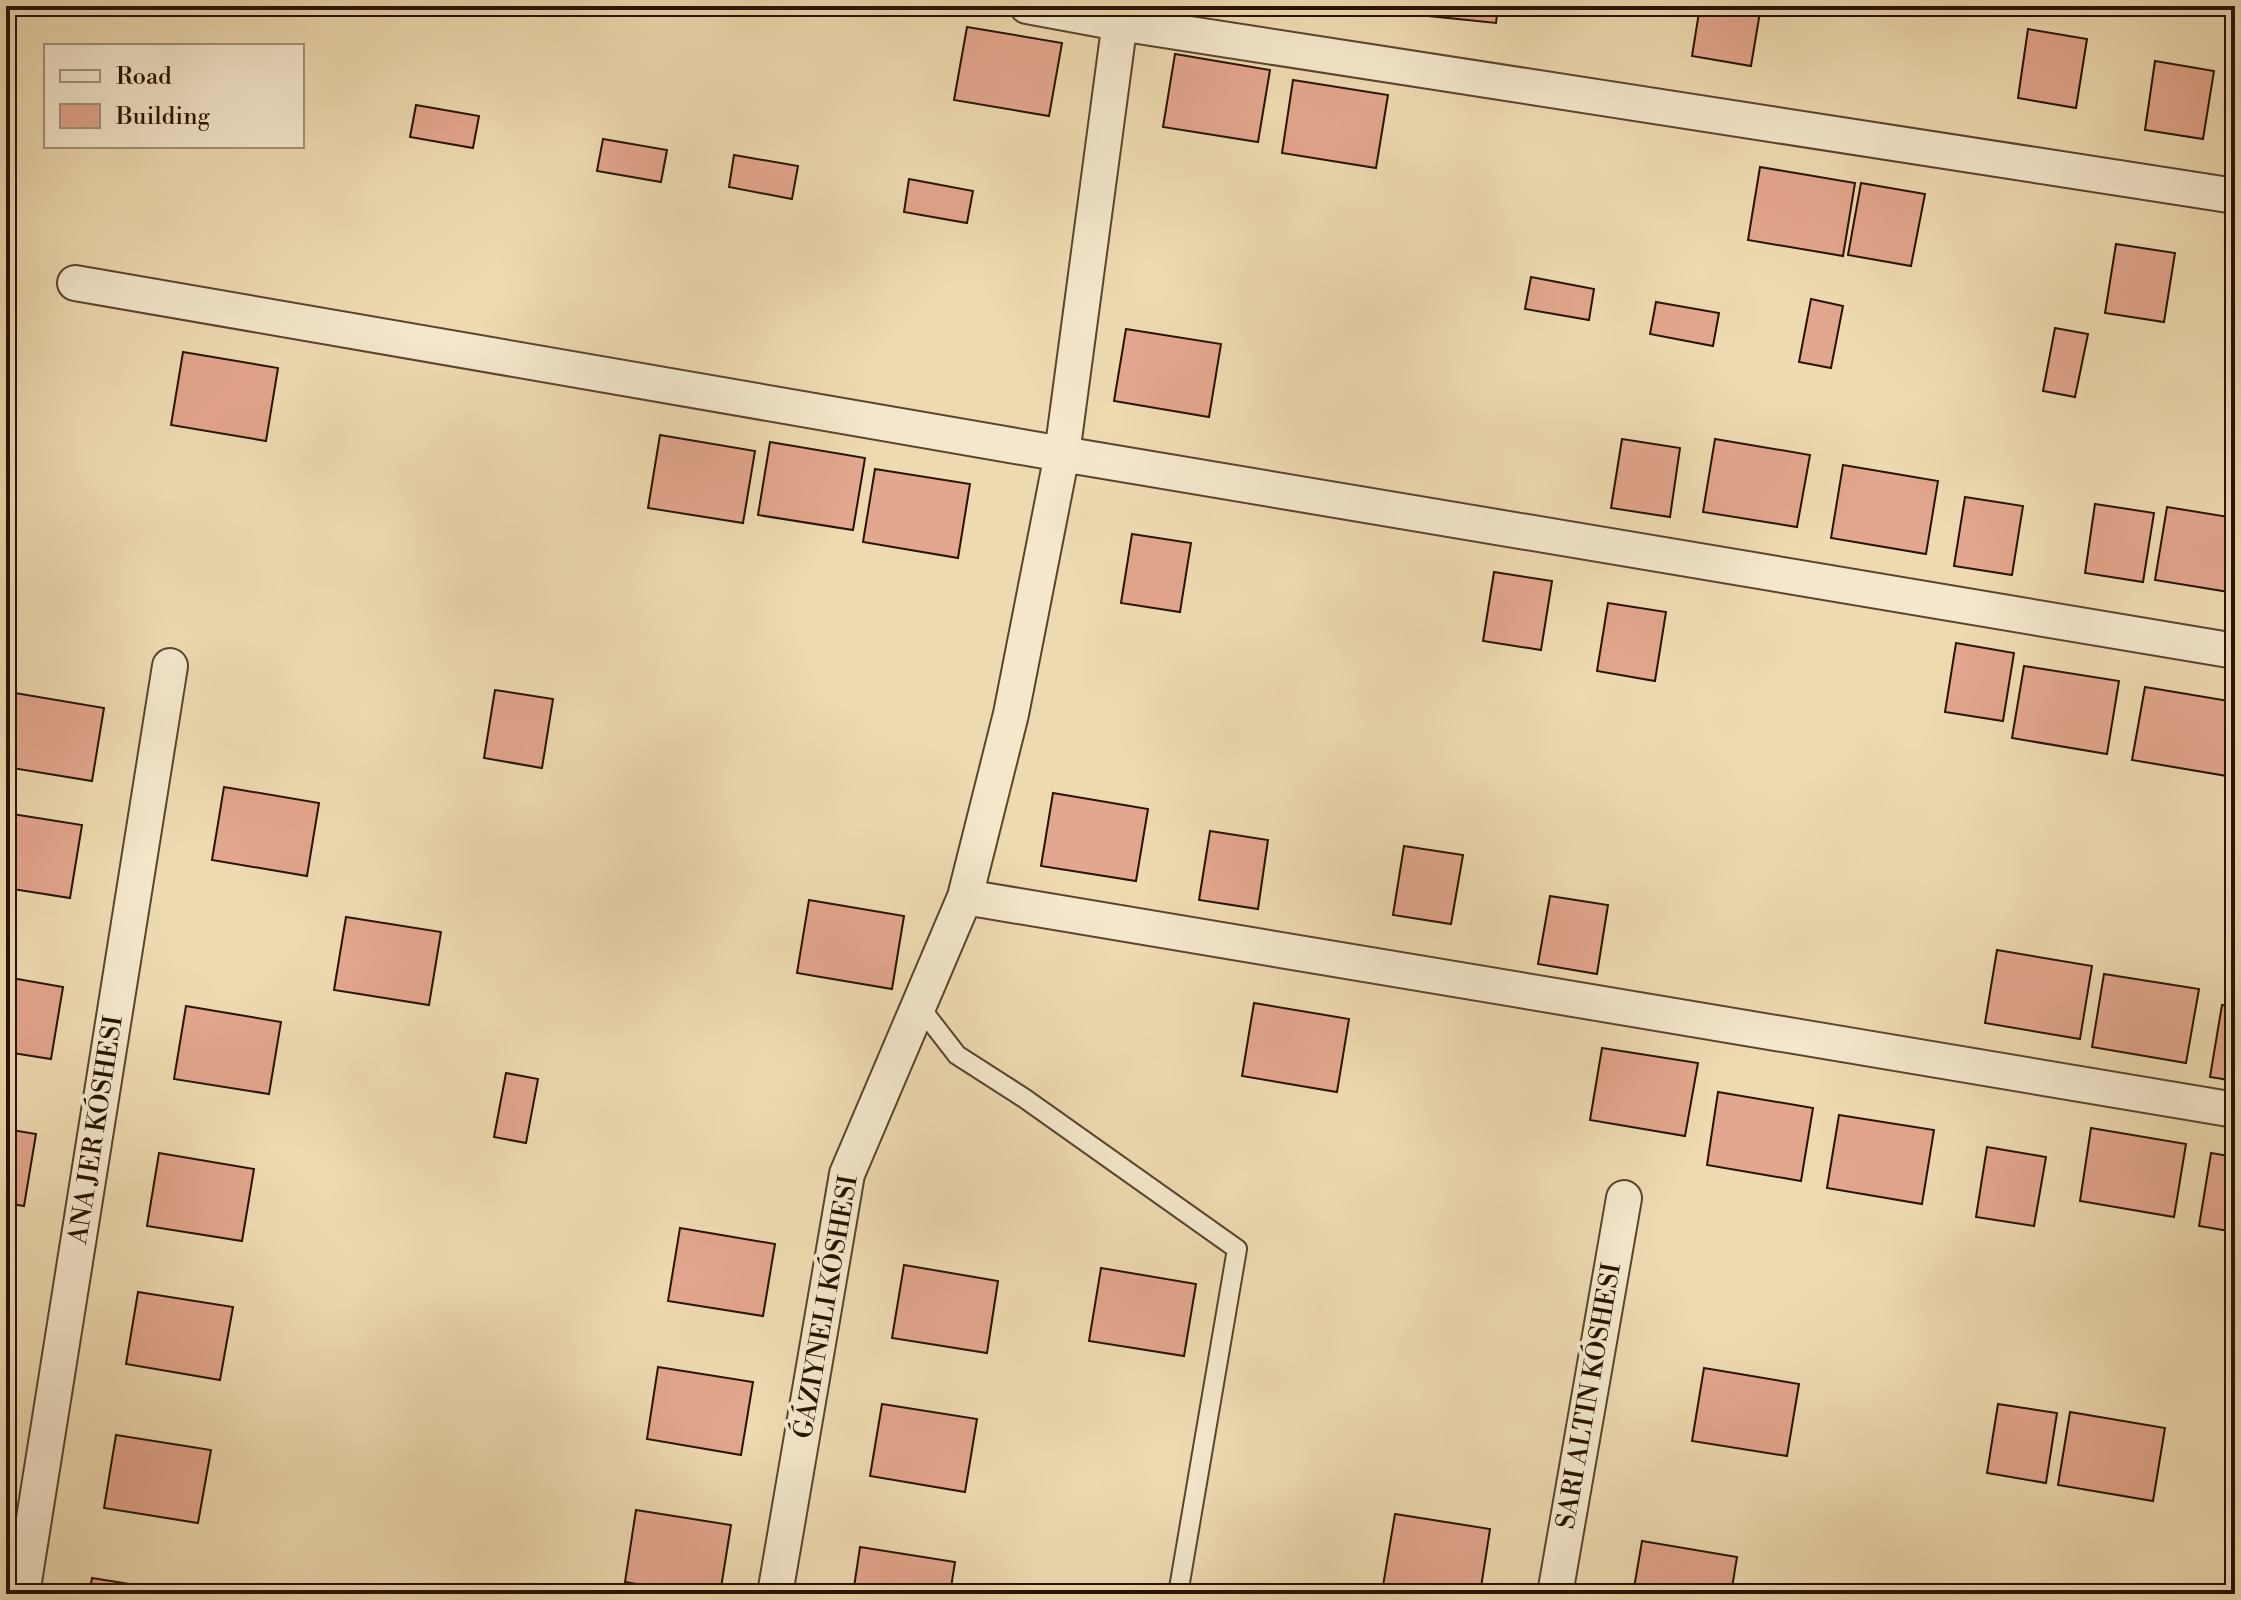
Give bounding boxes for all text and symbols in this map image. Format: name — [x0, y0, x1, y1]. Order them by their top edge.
legend — [44, 44, 304, 148]
text: Road — [116, 62, 172, 92]
text: Building — [115, 102, 210, 132]
street label: ANA JER KÓSHESI — [60, 1013, 130, 1247]
street label: ǴÁZIYNELI KÓSHESI — [785, 1172, 865, 1441]
street label: SARI ALTIN KÓSHESI — [1548, 1260, 1628, 1531]

